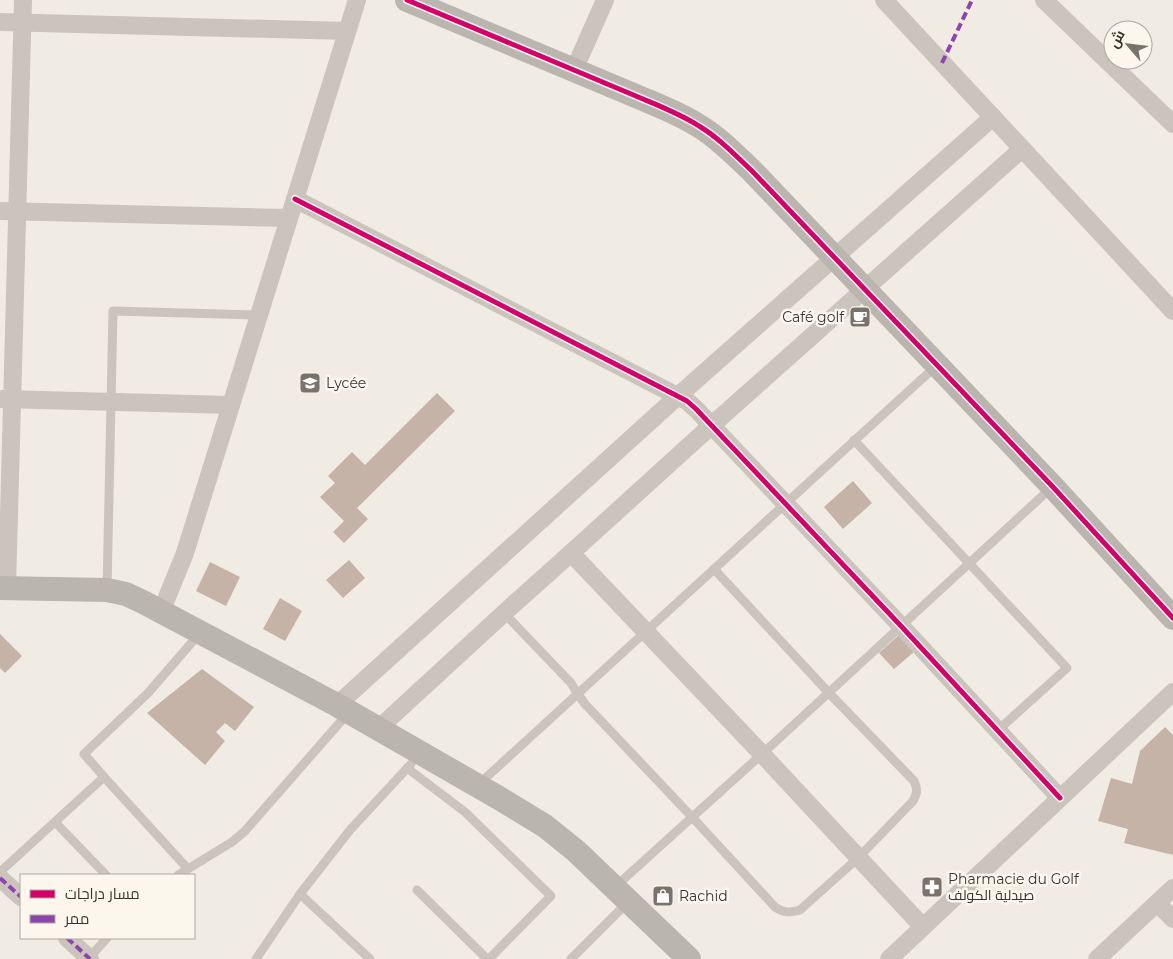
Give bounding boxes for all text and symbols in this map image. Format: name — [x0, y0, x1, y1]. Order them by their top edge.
north arrow — [1103, 20, 1153, 70]
text: ش — [1104, 27, 1129, 51]
cafe icon: Café golf — [848, 305, 872, 329]
place label: Café golf — [782, 308, 845, 326]
school or university icon: Lycée — [298, 371, 322, 395]
place label: Lycée — [326, 374, 366, 392]
place label: Pharmacie du Golf صيدلية الكولف — [948, 870, 1080, 904]
legend — [20, 874, 195, 939]
pharmacy icon: Pharmacie du Golf صيدلية الكولف — [920, 875, 944, 899]
text: مسار دراجات — [65, 884, 140, 903]
shop icon: Rachid — [651, 884, 675, 908]
place label: Rachid — [679, 887, 728, 905]
text: ممر — [64, 909, 89, 928]

